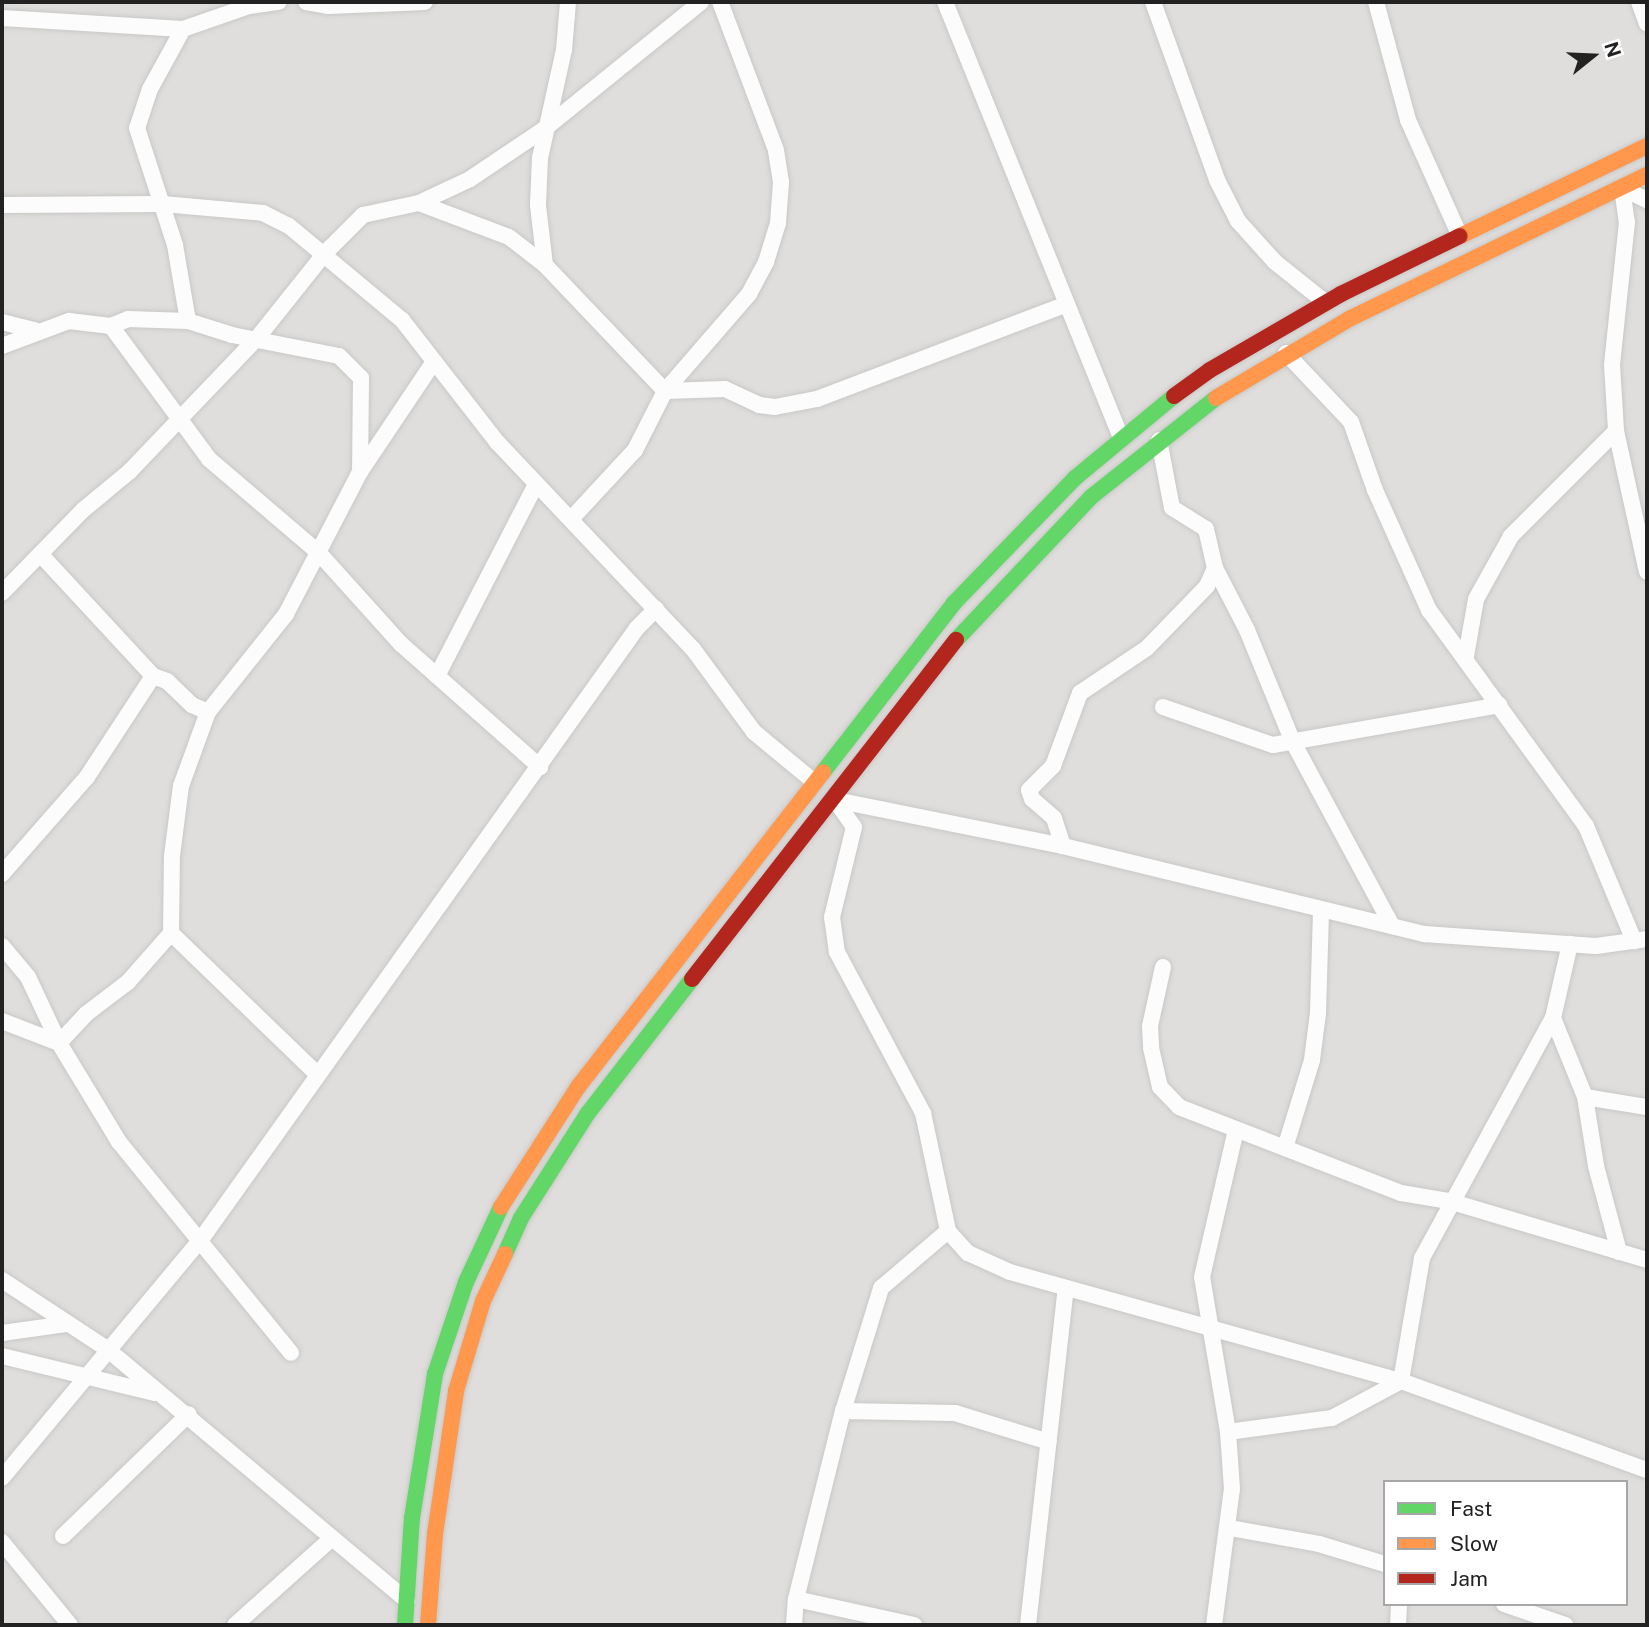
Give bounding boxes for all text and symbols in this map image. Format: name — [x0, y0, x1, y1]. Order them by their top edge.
north arrow — [1558, 21, 1628, 91]
text: N — [1600, 39, 1626, 60]
legend — [1383, 1480, 1628, 1606]
text: Fast — [1450, 1496, 1492, 1521]
text: Slow — [1450, 1531, 1498, 1556]
text: Jam — [1450, 1566, 1488, 1591]

